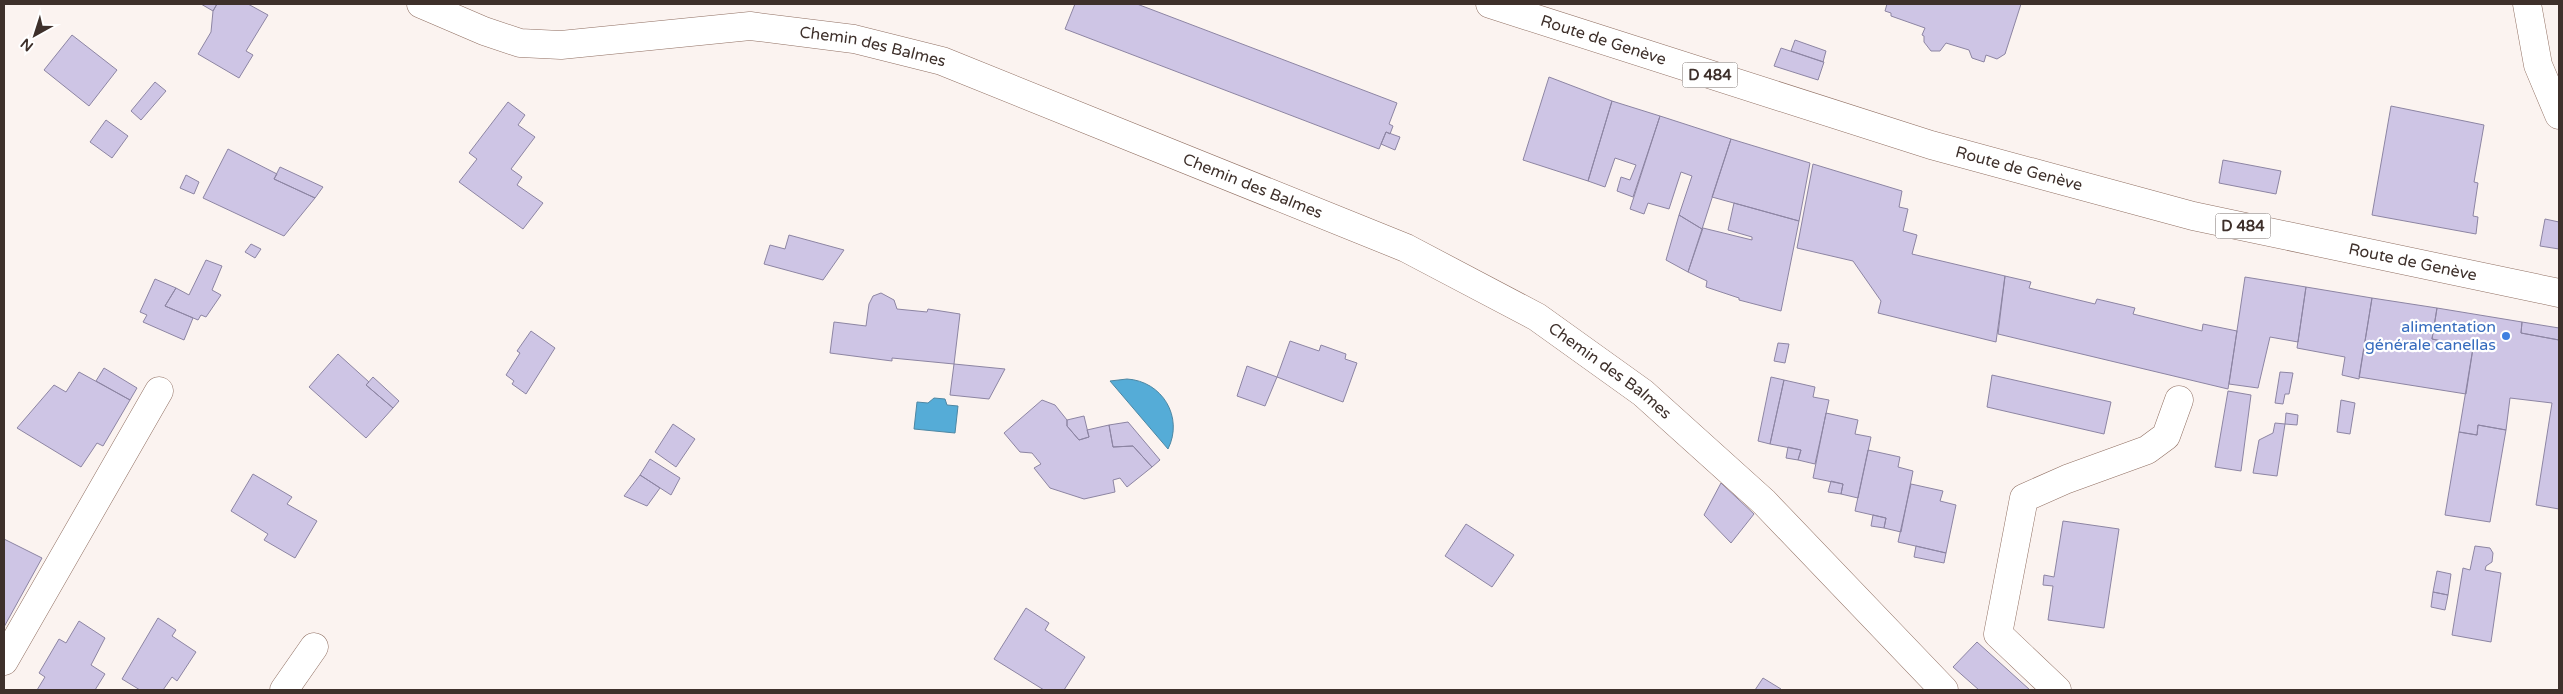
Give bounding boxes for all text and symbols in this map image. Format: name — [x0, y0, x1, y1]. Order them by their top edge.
north arrow — [10, 10, 60, 60]
street label: Route de Genève — [1538, 11, 1669, 70]
street label: Chemin des Balmes — [798, 22, 948, 72]
text: N — [17, 35, 37, 55]
road number: D 484 — [1682, 62, 1738, 88]
street label: Route de Genève — [1953, 142, 2085, 196]
street label: Chemin des Balmes — [1180, 149, 1326, 223]
road number: D 484 — [2216, 214, 2270, 238]
street label: Route de Genève — [2347, 239, 2479, 285]
place label: alimentation générale canellas — [2365, 317, 2496, 355]
street label: Chemin des Balmes — [1544, 318, 1676, 424]
marker: alimentation générale canellas — [2500, 330, 2512, 342]

